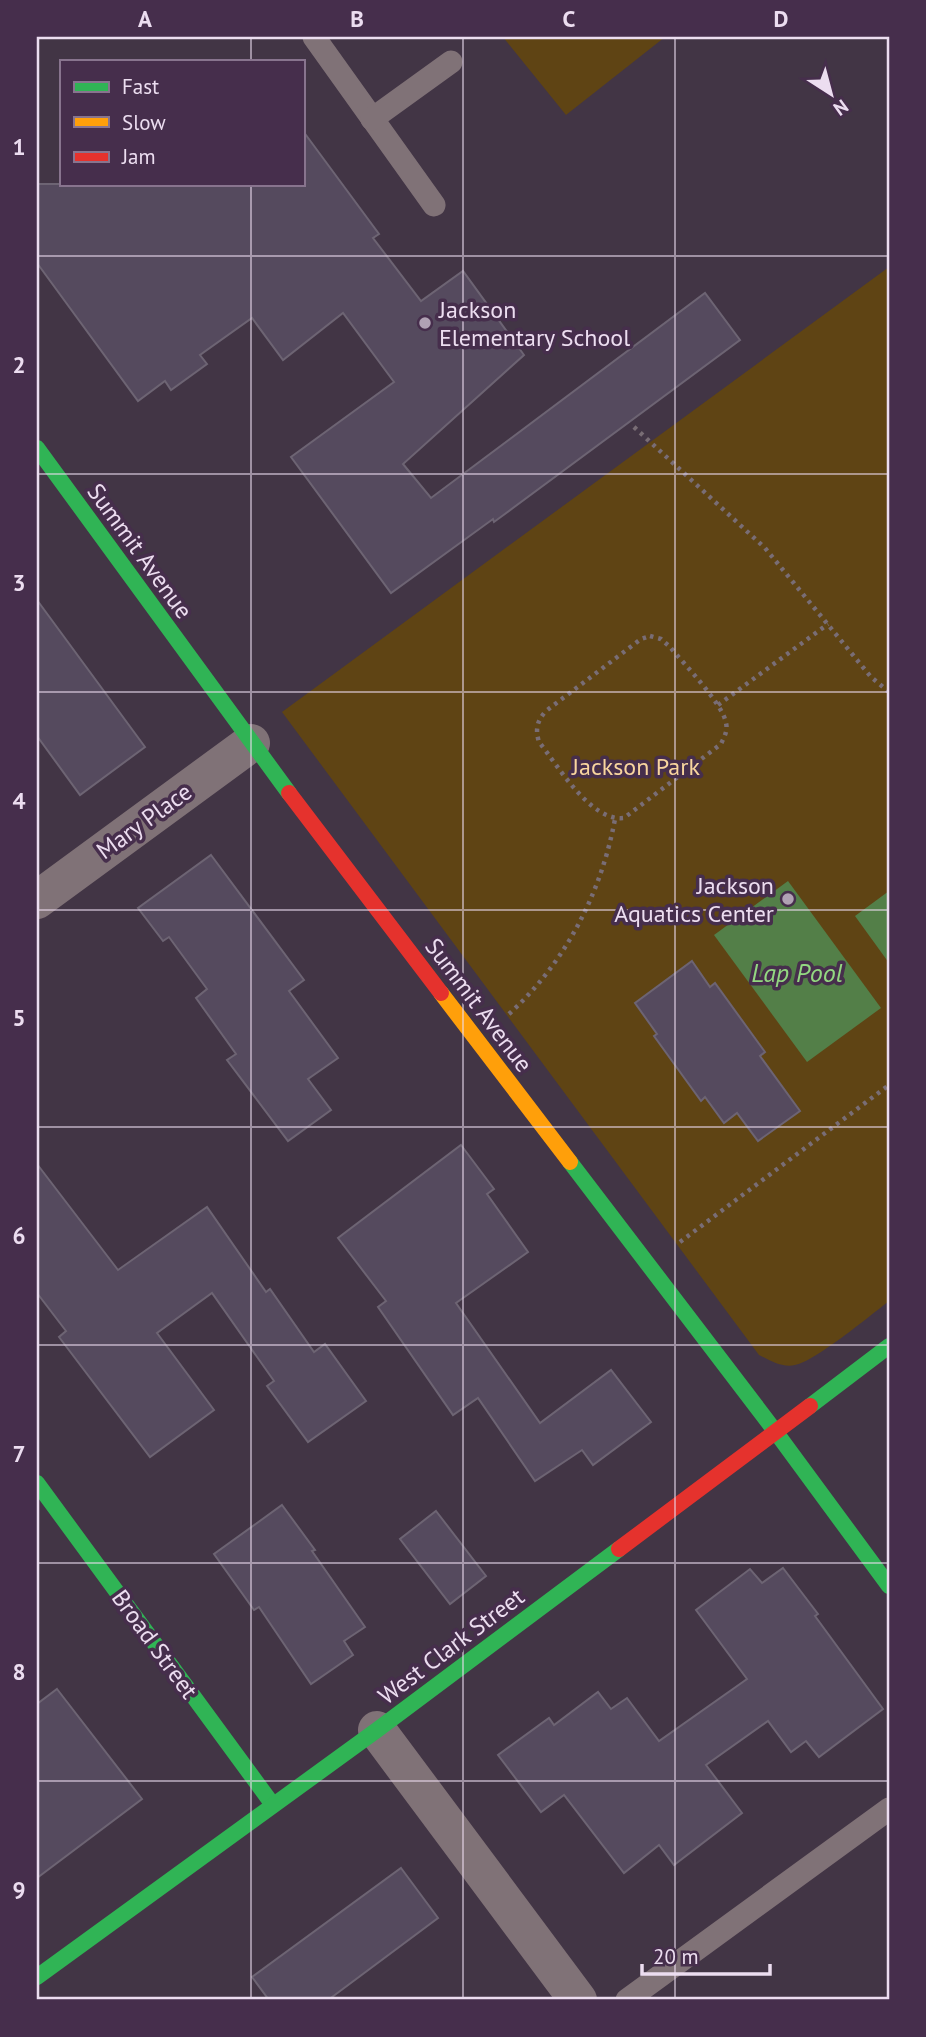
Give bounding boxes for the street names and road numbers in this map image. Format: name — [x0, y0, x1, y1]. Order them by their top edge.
street label: Summit Avenue — [80, 477, 200, 625]
street label: Mary Place — [90, 776, 198, 866]
street label: Summit Avenue — [419, 932, 539, 1078]
street label: West Clark Street — [372, 1581, 530, 1711]
street label: Broad Street — [105, 1583, 205, 1705]

